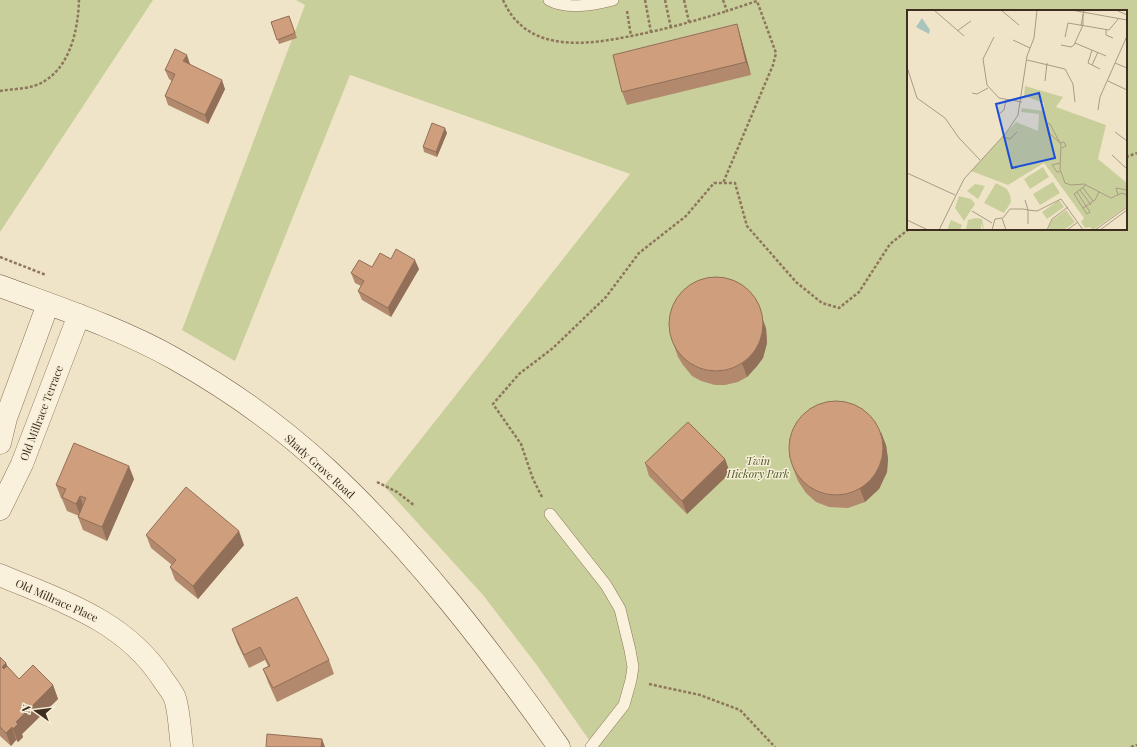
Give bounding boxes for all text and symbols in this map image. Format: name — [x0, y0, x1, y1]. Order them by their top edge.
inset map — [907, 10, 1127, 230]
street label: Old Millrace Terrace — [16, 363, 66, 463]
street label: Shady Grove Road — [282, 431, 359, 502]
park label: Twin Hickory Park — [726, 453, 790, 481]
street label: Old Millrace Place — [13, 575, 101, 625]
north arrow — [16, 691, 56, 731]
text: N — [18, 703, 34, 714]

